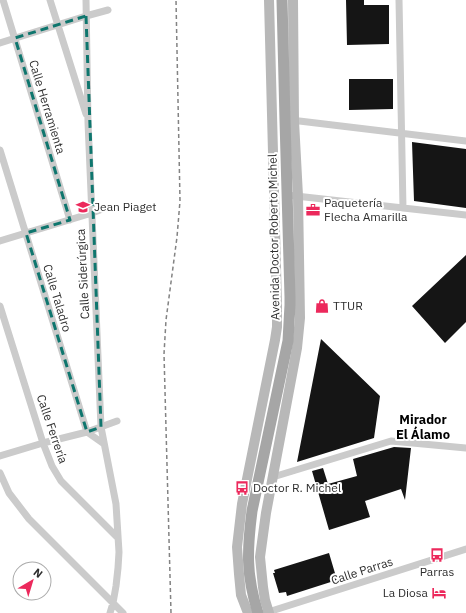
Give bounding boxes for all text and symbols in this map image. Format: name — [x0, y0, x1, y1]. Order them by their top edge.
street label: Calle Herramienta — [26, 58, 69, 156]
street label: Avenida Doctor Roberto Michel — [265, 154, 282, 320]
place label: Paquetería Flecha Amarilla — [324, 195, 408, 224]
school or university icon: Jean Piaget — [75, 199, 91, 215]
place label: Jean Piaget — [94, 199, 157, 214]
office icon: Paquetería Flecha Amarilla — [305, 202, 321, 218]
street label: Calle Siderúrgica — [73, 228, 92, 320]
street label: Calle Taladro — [40, 262, 75, 334]
shop icon: TTUR — [314, 298, 330, 314]
place label: TTUR — [333, 298, 363, 313]
street label: Calle Ferrería — [34, 392, 71, 466]
district label: Mirador El Álamo — [396, 411, 450, 443]
bus stop icon: Doctor R. Michel — [234, 480, 250, 496]
place label: Doctor R. Michel — [253, 480, 341, 495]
bus stop icon: Parras — [429, 547, 445, 563]
street label: Calle Parras — [329, 553, 395, 588]
north arrow — [12, 561, 52, 601]
place label: Parras — [420, 564, 454, 579]
text: N — [31, 565, 46, 581]
place label: La Diosa — [383, 585, 429, 600]
hotel icon: La Diosa — [431, 585, 447, 601]

